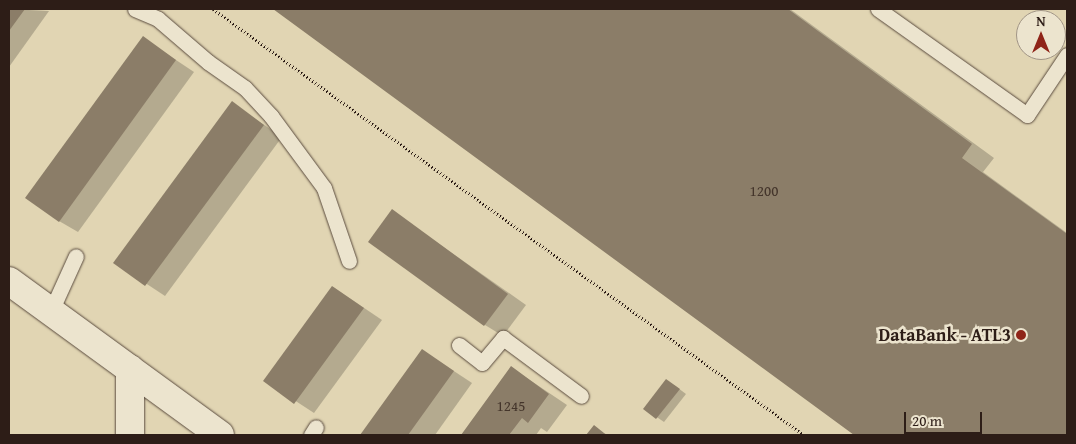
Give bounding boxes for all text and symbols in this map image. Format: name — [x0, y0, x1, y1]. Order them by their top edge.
north arrow — [1016, 10, 1066, 60]
text: N — [1036, 11, 1046, 31]
house number: 1200 — [750, 182, 778, 200]
place label: DataBank - ATL3 — [878, 324, 1011, 346]
marker: DataBank - ATL3 — [1015, 329, 1027, 341]
house number: 1245 — [497, 397, 525, 415]
scale bar — [906, 402, 984, 434]
text: 20 m — [912, 410, 942, 431]

